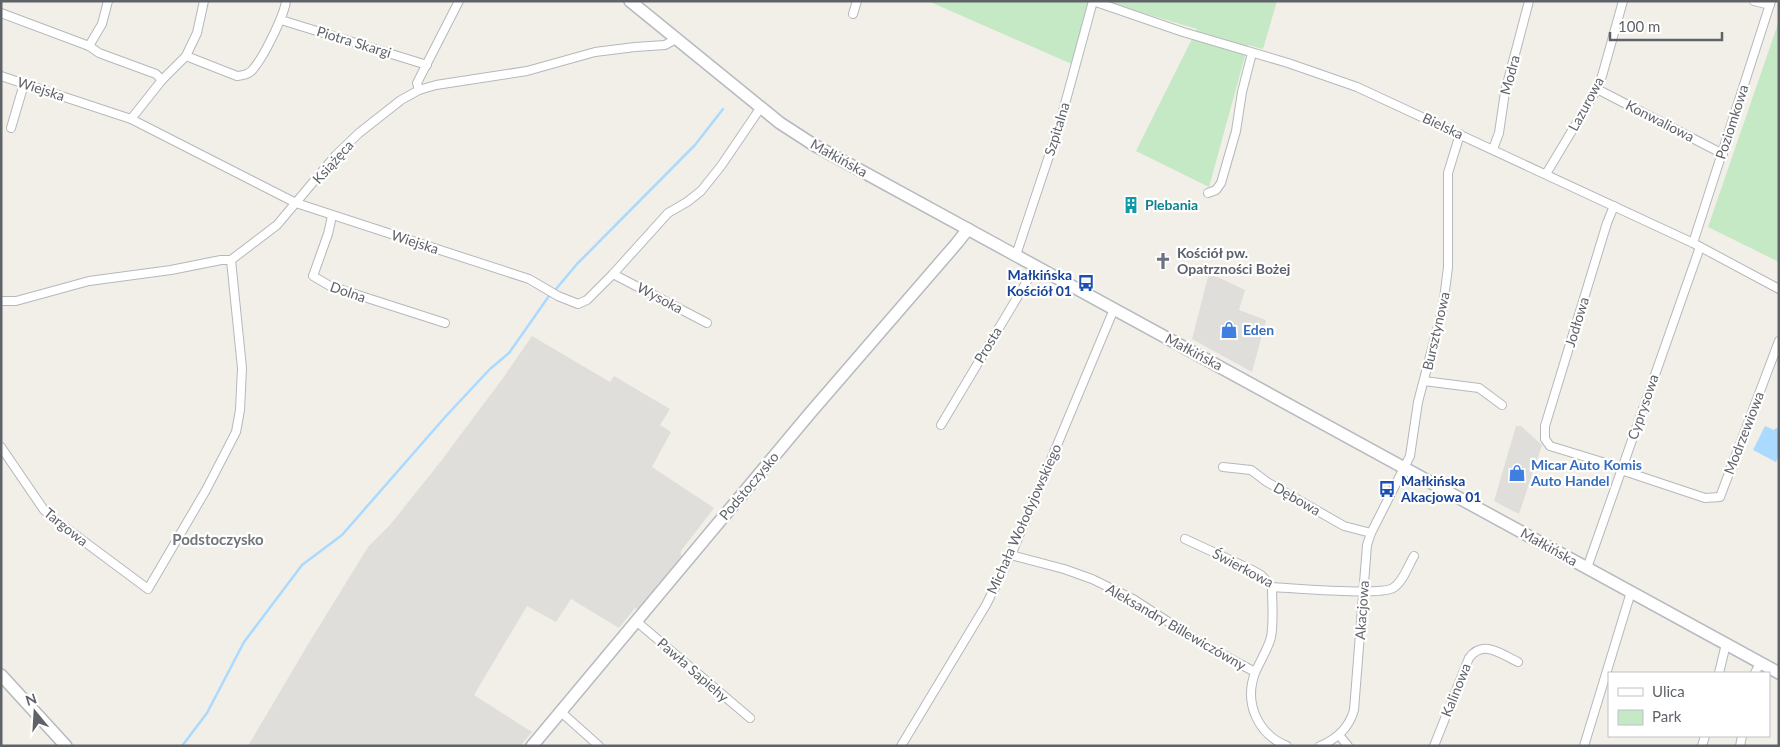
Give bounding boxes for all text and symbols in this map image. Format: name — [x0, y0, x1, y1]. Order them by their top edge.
scale bar — [1610, 10, 1722, 42]
text: 100 m — [1618, 17, 1660, 35]
street label: Piotra Skargi — [315, 22, 394, 61]
street label: Modra — [1496, 53, 1523, 97]
street label: Wiejska — [15, 73, 67, 104]
street label: Lazurowa — [1564, 74, 1607, 134]
street label: Poziomkowa — [1711, 82, 1752, 161]
street label: Konwaliowa — [1623, 96, 1697, 145]
street label: Szpitalna — [1040, 100, 1073, 158]
street label: Bielska — [1420, 109, 1466, 142]
street label: Małkińska — [808, 135, 871, 180]
street label: Książęca — [309, 136, 357, 187]
building icon: Plebania — [1121, 195, 1141, 215]
place label: Plebania — [1145, 196, 1198, 213]
street label: Wiejska — [389, 226, 441, 257]
place label: Kościół pw. Opatrzności Bożej — [1177, 244, 1290, 277]
church icon: Kościół pw. Opatrzności Bożej — [1153, 251, 1173, 271]
place label: Małkińska Kościół 01 — [1007, 266, 1072, 299]
bus stop icon: Małkińska Kościół 01 — [1076, 273, 1096, 293]
street label: Dolna — [328, 278, 368, 306]
street label: Wysoka — [634, 278, 686, 317]
street label: Bursztynowa — [1418, 290, 1453, 372]
street label: Jodłowa — [1561, 295, 1592, 349]
shop icon: Eden — [1219, 320, 1239, 340]
place label: Eden — [1243, 321, 1274, 338]
street label: Prosta — [970, 324, 1005, 366]
street label: Małkińska — [1163, 329, 1226, 374]
street label: Cyprysowa — [1623, 372, 1662, 442]
street label: Modrzewiowa — [1720, 389, 1767, 477]
street label: Michała Wołodyjowskiego — [983, 441, 1064, 596]
street label: Podstoczysko — [715, 448, 782, 523]
place label: Micar Auto Komis Auto Handel — [1530, 456, 1642, 489]
shop icon: Micar Auto Komis Auto Handel — [1507, 463, 1527, 483]
place label: Małkińska Akacjowa 01 — [1400, 472, 1481, 505]
street label: Dębowa — [1271, 478, 1324, 519]
bus stop icon: Małkińska Akacjowa 01 — [1377, 479, 1397, 499]
street label: Targowa — [41, 504, 92, 549]
street label: Małkińska — [1518, 524, 1581, 569]
district label: Podstoczysko — [172, 530, 264, 548]
street label: Świerkowa — [1210, 544, 1277, 591]
street label: Aleksandry Billewiczówny — [1103, 580, 1250, 674]
street label: Akacjowa — [1351, 580, 1372, 640]
street label: Pawła Sapiehy — [654, 634, 733, 706]
street label: Kalinowa — [1437, 660, 1474, 719]
legend — [1608, 672, 1770, 737]
text: Ulica — [1652, 682, 1685, 700]
north arrow — [10, 687, 60, 737]
text: N — [23, 689, 39, 709]
text: Park — [1652, 707, 1682, 725]

